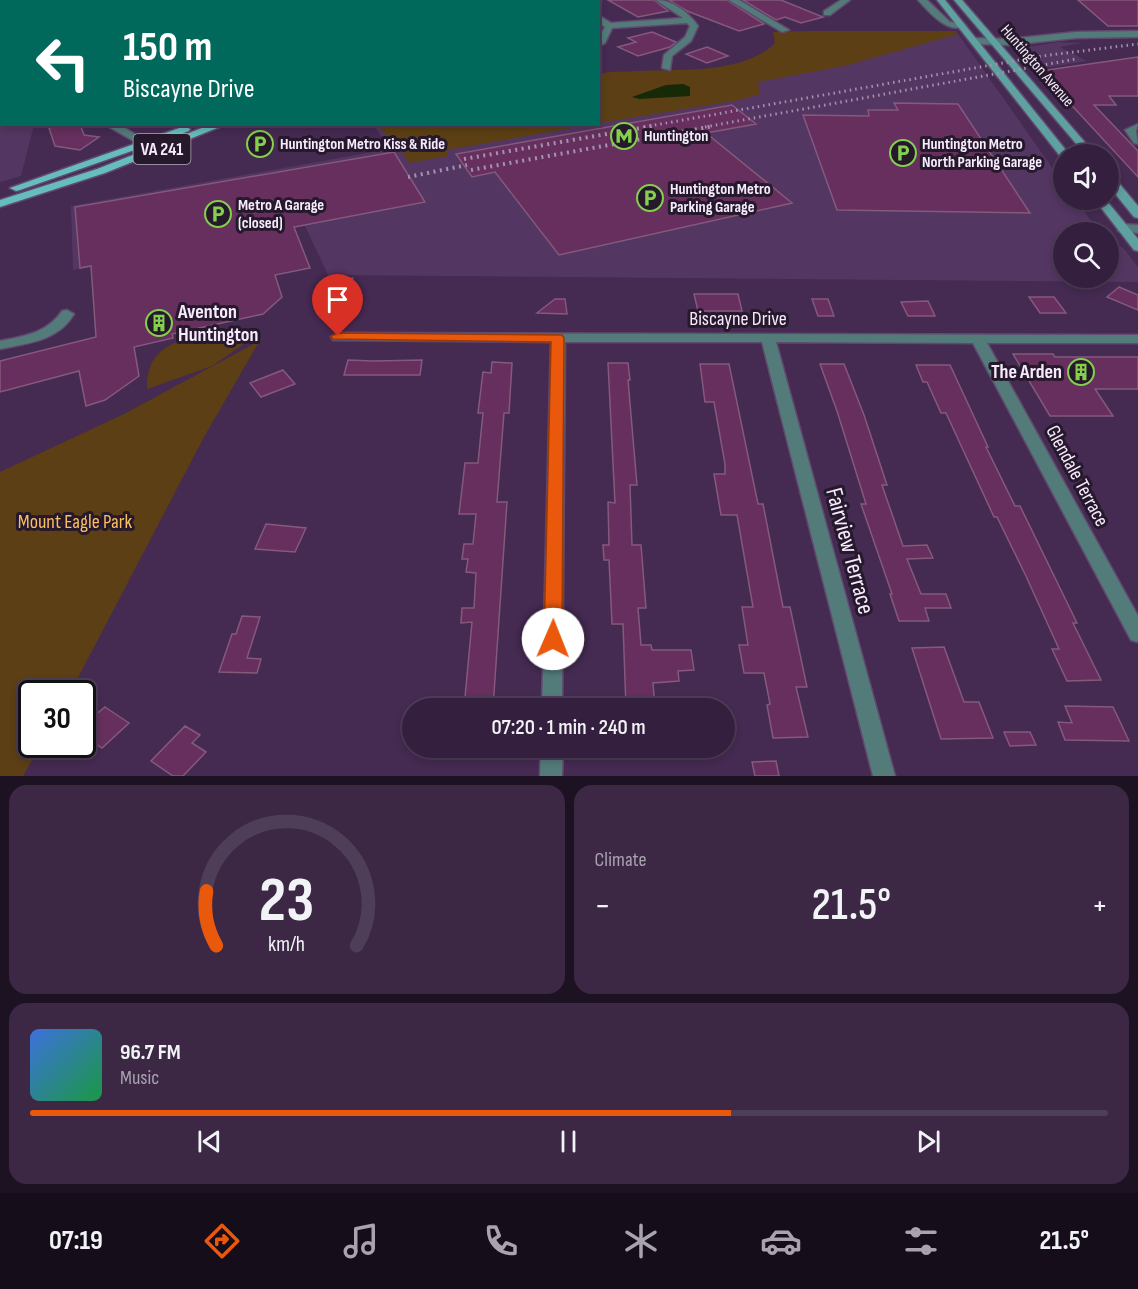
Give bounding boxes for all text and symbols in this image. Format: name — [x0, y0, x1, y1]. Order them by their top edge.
street label: Huntington Avenue — [996, 21, 1078, 111]
text: 150 m — [123, 22, 212, 73]
icon: left — [24, 24, 102, 102]
text: Biscayne Drive — [123, 73, 255, 105]
metro station icon: Huntington — [609, 121, 639, 151]
place label: Huntington — [644, 127, 708, 146]
parking icon: Huntington Metro Kiss & Ride — [245, 129, 275, 159]
road number: VA 241 — [134, 134, 190, 164]
place label: Huntington Metro Kiss & Ride — [280, 135, 445, 154]
place label: Huntington Metro North Parking Garage — [922, 135, 1042, 172]
parking icon: Huntington Metro North Parking Garage — [888, 138, 918, 168]
map controls — [1053, 144, 1119, 288]
button: sound — [1053, 144, 1119, 210]
place label: Huntington Metro Parking Garage — [670, 180, 771, 217]
parking icon: Huntington Metro Parking Garage — [635, 183, 665, 213]
place label: Metro A Garage (closed) — [238, 196, 324, 233]
parking icon: Metro A Garage (closed) — [203, 199, 233, 229]
button: search — [1053, 222, 1119, 288]
pin — [312, 274, 363, 336]
icon: arrive — [321, 283, 354, 316]
place label: Aventon Huntington — [177, 300, 258, 347]
street label: Biscayne Drive — [689, 307, 787, 331]
building icon: Aventon Huntington — [144, 308, 174, 338]
building icon: The Arden — [1066, 357, 1096, 387]
place label: The Arden — [991, 360, 1062, 384]
street label: Glendale Terrace — [1040, 421, 1114, 531]
street label: Fairview Terrace — [819, 485, 881, 617]
park label: Mount Eagle Park — [18, 510, 133, 534]
position arrow — [521, 607, 585, 671]
speed limit sign: 30 — [18, 680, 96, 758]
text: 07:20 · 1 min · 240 m — [491, 714, 646, 741]
text: Climate — [595, 848, 647, 872]
text: 23 — [259, 864, 314, 939]
text: 21.5° — [811, 878, 891, 933]
text: − — [595, 886, 611, 926]
text: + — [1092, 886, 1108, 926]
text: km/h — [268, 933, 305, 958]
text: 96.7 FM — [120, 1039, 181, 1066]
text: Music — [120, 1066, 159, 1090]
icon: previous — [193, 1125, 226, 1158]
icon: pause — [552, 1125, 585, 1158]
icon: next — [912, 1125, 945, 1158]
icon: directions — [201, 1220, 243, 1262]
icon: music — [340, 1220, 382, 1262]
icon: phone — [480, 1220, 522, 1262]
icon: climate — [620, 1220, 662, 1262]
icon: car — [760, 1220, 802, 1262]
icon: filters — [900, 1220, 942, 1262]
text: 07:19 — [49, 1225, 103, 1257]
text: 21.5° — [1039, 1225, 1089, 1257]

